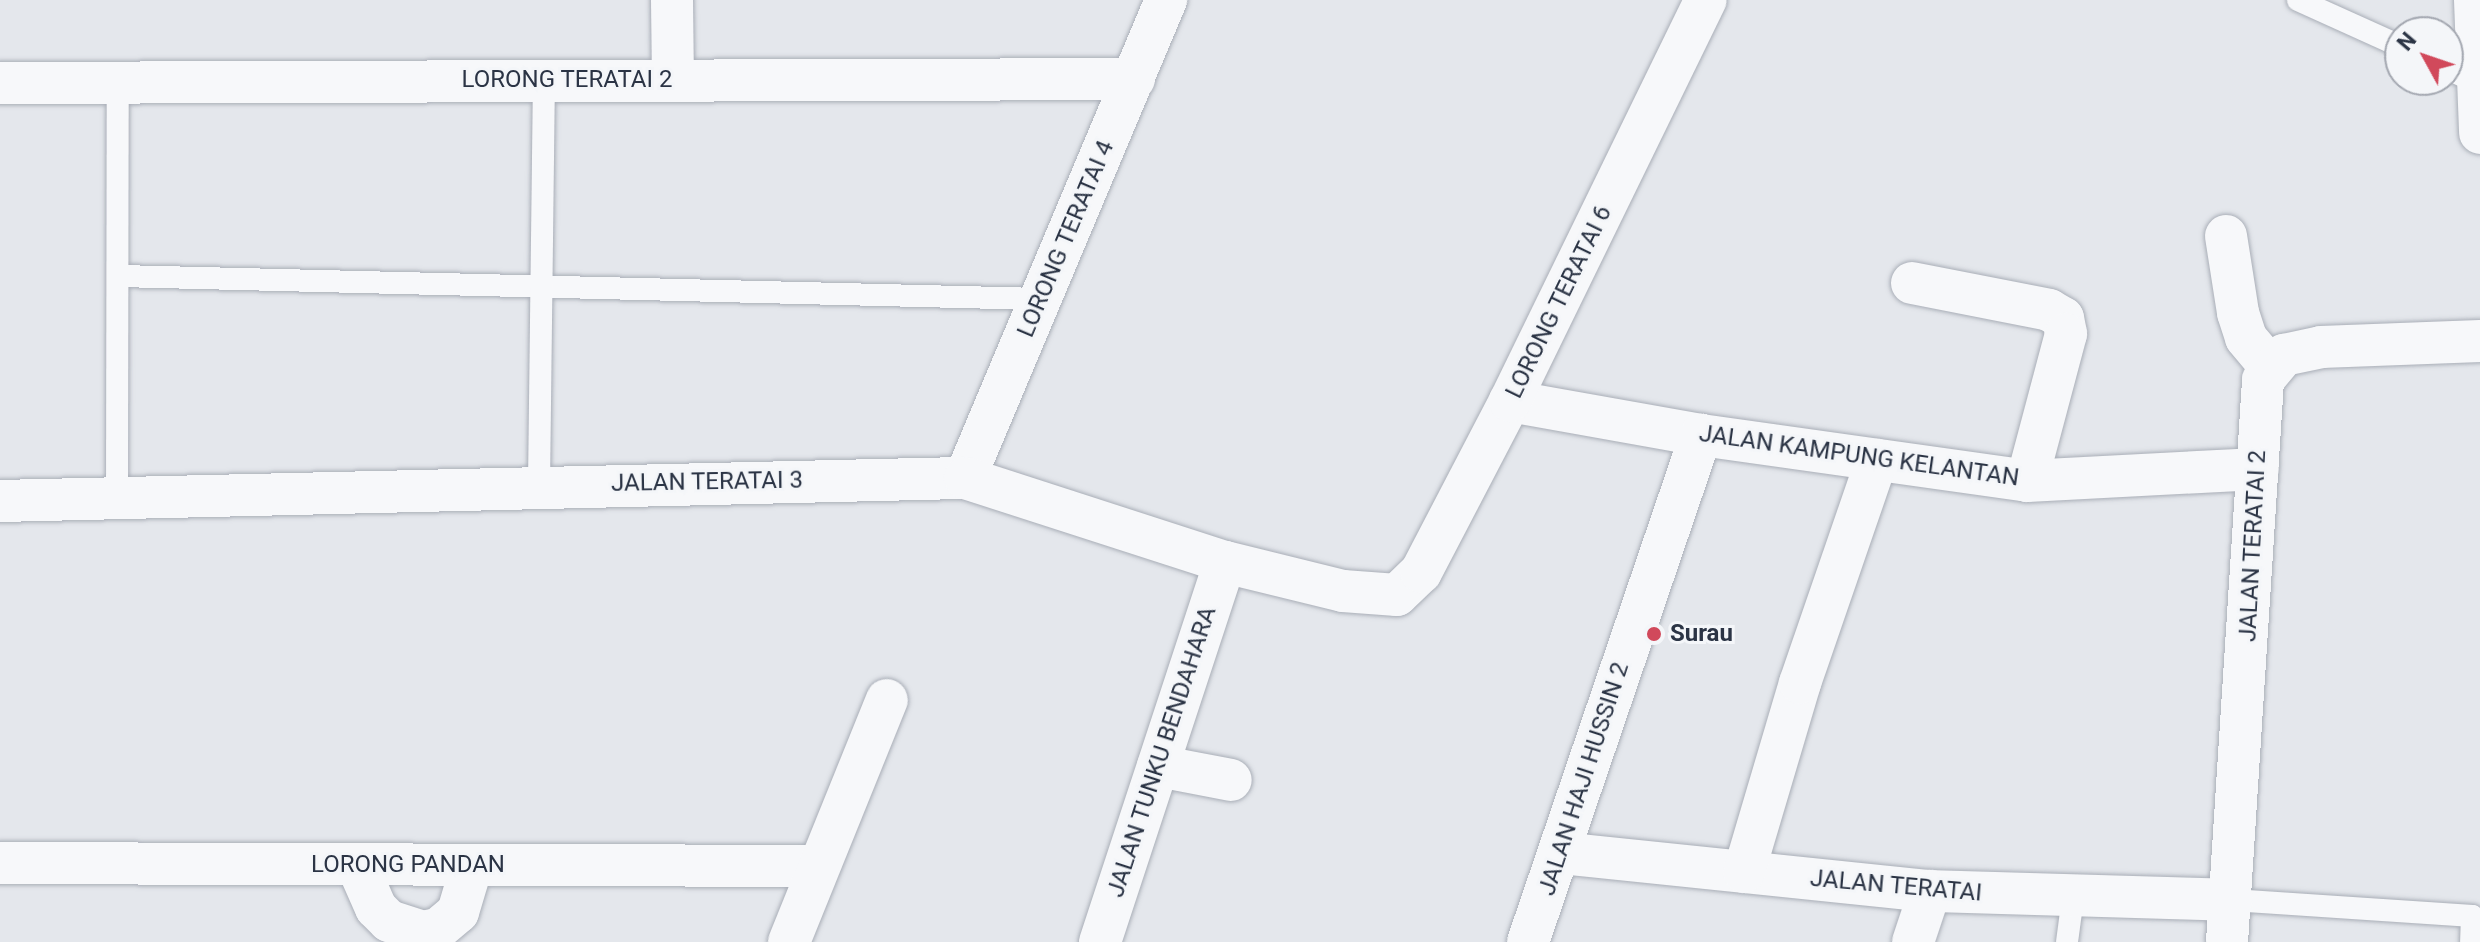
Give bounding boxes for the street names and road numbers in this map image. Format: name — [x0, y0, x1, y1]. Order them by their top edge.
street label: LORONG TERATAI 2 — [461, 66, 673, 94]
street label: LORONG TERATAI 4 — [1011, 136, 1121, 342]
street label: LORONG TERATAI 6 — [1500, 201, 1618, 403]
street label: JALAN KAMPUNG KELANTAN — [1697, 419, 2021, 493]
street label: JALAN TERATAI 2 — [2234, 449, 2272, 643]
street label: JALAN TERATAI 3 — [611, 466, 803, 498]
street label: JALAN TUNKU BENDAHARA — [1101, 603, 1223, 901]
street label: JALAN HAJI HUSSIN 2 — [1533, 659, 1635, 899]
street label: LORONG PANDAN — [311, 851, 505, 879]
street label: JALAN TERATAI — [1809, 864, 1983, 908]

